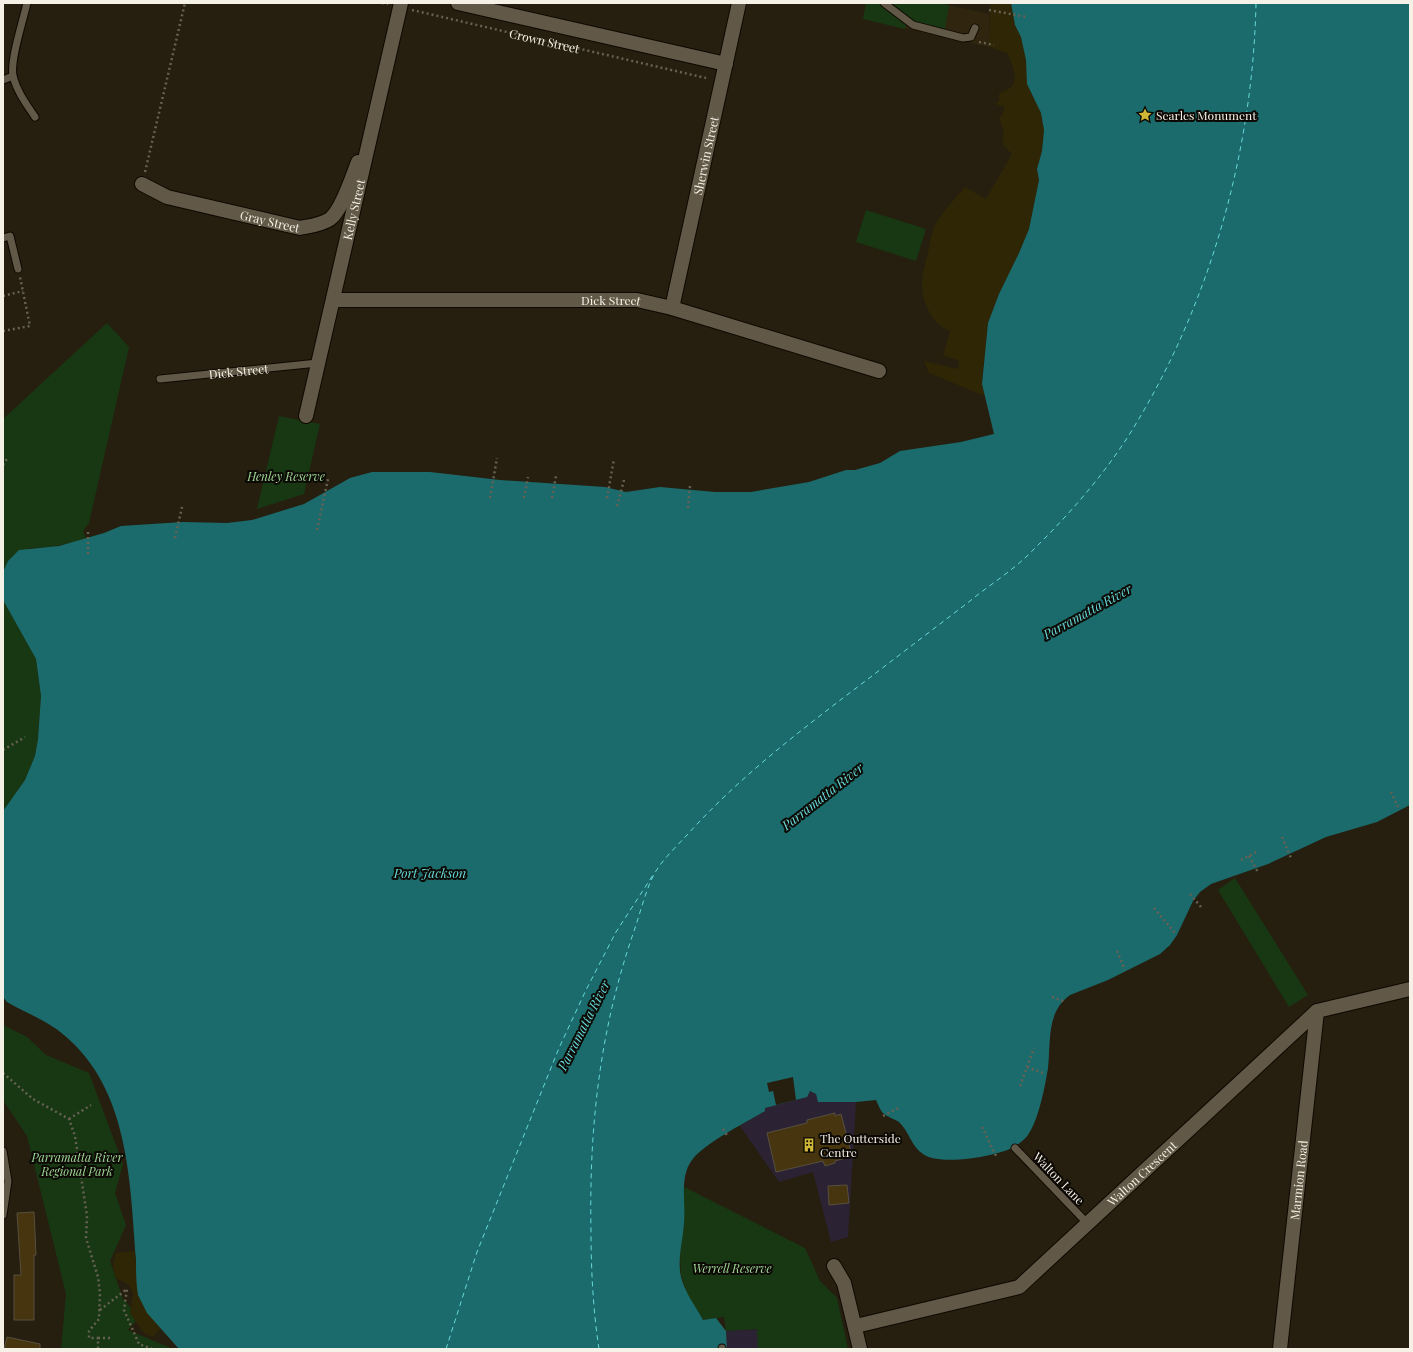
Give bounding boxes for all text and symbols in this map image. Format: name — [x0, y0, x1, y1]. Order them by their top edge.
street label: Crown Street — [508, 25, 582, 57]
place icon: Searles Monument — [1137, 107, 1153, 123]
place label: Searles Monument — [1156, 107, 1257, 123]
street label: Sherwin Street — [689, 114, 722, 197]
street label: Kelly Street — [339, 177, 368, 241]
street label: Gray Street — [239, 206, 302, 236]
street label: Dick Street — [581, 292, 643, 309]
street label: Dick Street — [208, 360, 270, 382]
park label: Henley Reserve — [246, 468, 325, 484]
water label: Parramatta River — [1039, 579, 1135, 643]
water label: Parramatta River — [777, 759, 866, 834]
water label: Port Jackson — [393, 864, 466, 881]
water label: Parramatta River — [553, 977, 613, 1074]
place label: The Outterside Centre — [820, 1130, 901, 1160]
building icon: The Outterside Centre — [801, 1137, 817, 1153]
street label: Walton Crescent — [1103, 1137, 1180, 1210]
street label: Marmion Road — [1286, 1139, 1311, 1221]
street label: Walton Lane — [1029, 1148, 1088, 1208]
park label: Parramatta River Regional Park — [30, 1149, 123, 1179]
park label: Werrell Reserve — [692, 1260, 772, 1276]

